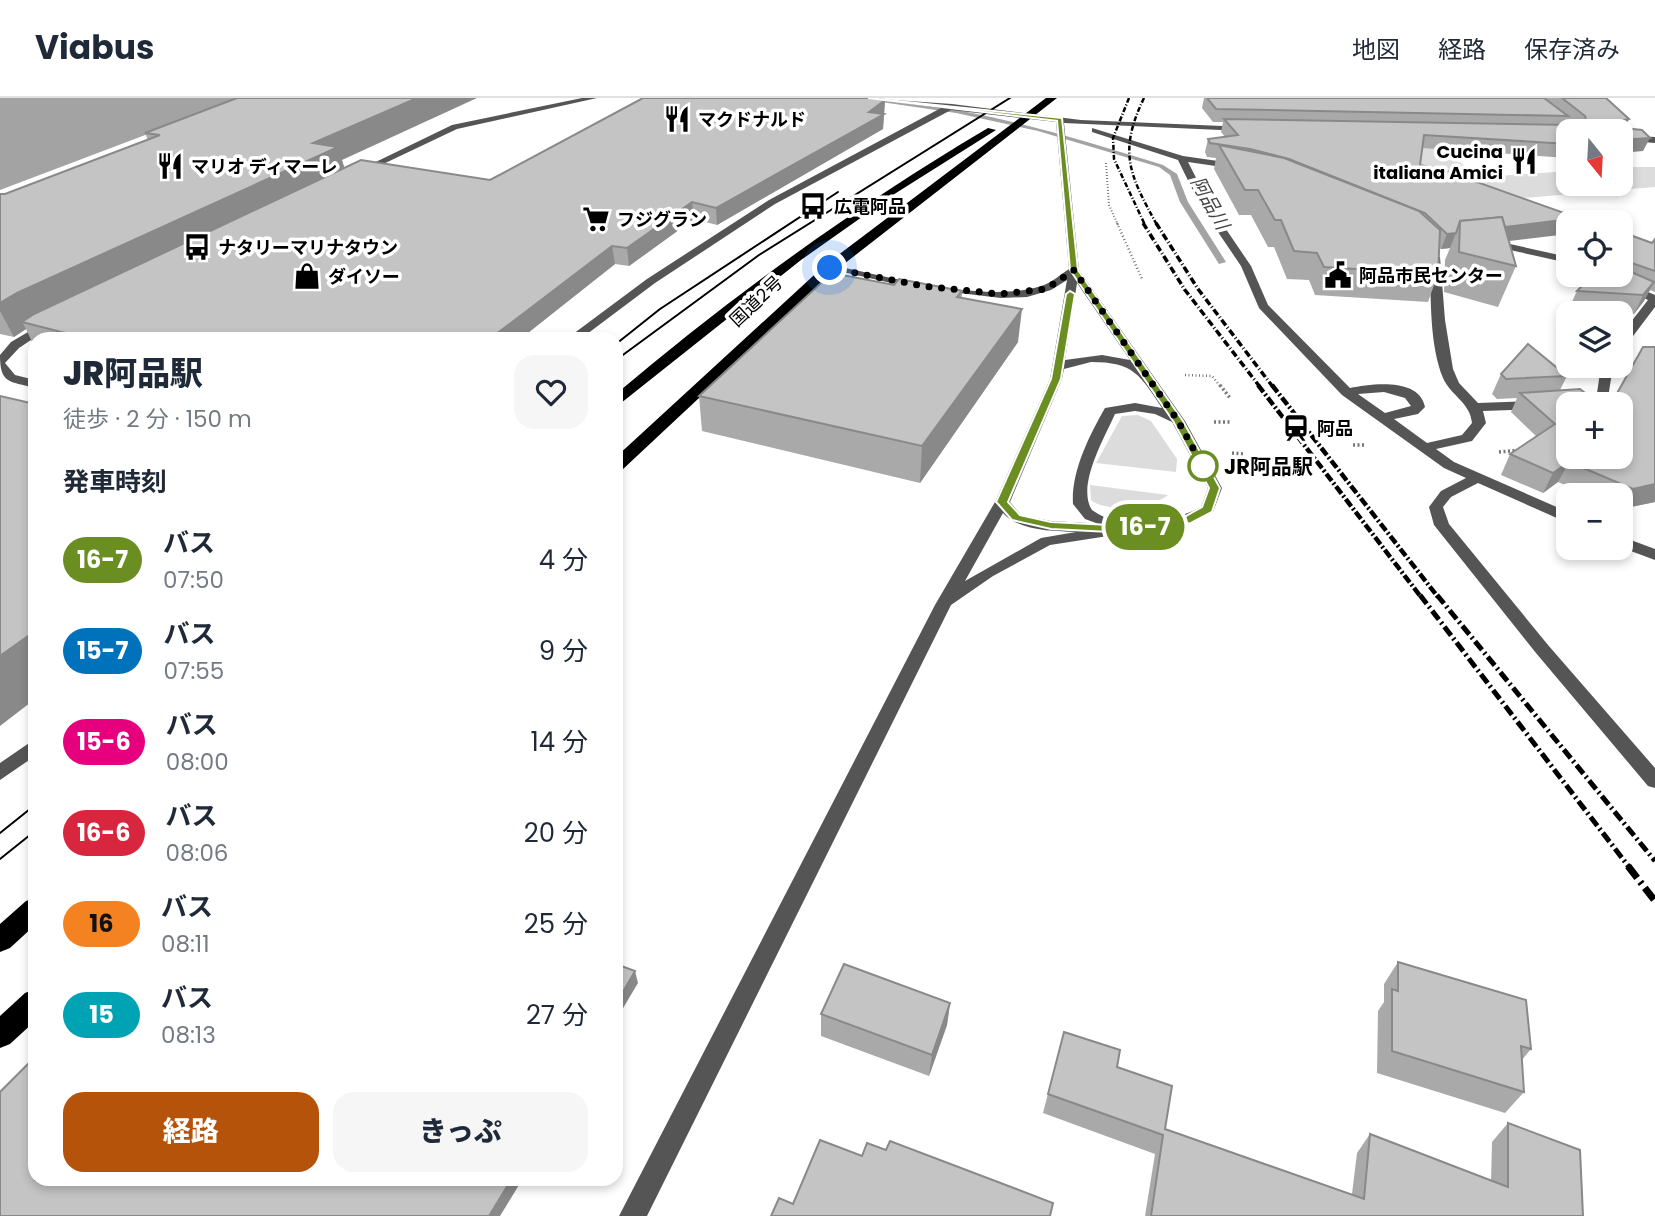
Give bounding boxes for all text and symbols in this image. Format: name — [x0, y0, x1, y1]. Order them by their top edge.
text: Viabus — [35, 24, 154, 71]
text: 地図 — [1352, 33, 1400, 66]
text: 経路 — [1438, 33, 1486, 66]
text: 保存済み — [1524, 33, 1620, 66]
restaurant icon: マクドナルド — [662, 104, 692, 134]
place label: マクドナルド — [698, 107, 806, 132]
north arrow — [1556, 119, 1633, 196]
map controls — [1556, 119, 1633, 560]
place label: Cucina italiana Amici — [1373, 139, 1503, 185]
restaurant icon: Cucina italiana Amici — [1509, 146, 1539, 176]
restaurant icon: マリオ ディマーレ — [155, 151, 185, 181]
place label: マリオ ディマーレ — [191, 154, 338, 179]
water label: 阿品川 — [1184, 172, 1237, 236]
bus stop icon: 広電阿品 — [798, 191, 828, 221]
place label: 広電阿品 — [834, 194, 906, 219]
supermarket icon: フジグラン — [581, 204, 611, 234]
place label: フジグラン — [617, 207, 707, 232]
button: locate — [1556, 210, 1633, 287]
bus stop icon: ナタリーマリナタウン — [182, 232, 212, 262]
place label: ナタリーマリナタウン — [218, 235, 398, 260]
your location — [812, 250, 847, 285]
public building icon: 阿品市民センター — [1323, 260, 1353, 290]
shop icon: ダイソー — [292, 261, 322, 291]
place label: 阿品市民センター — [1359, 263, 1503, 288]
place label: ダイソー — [328, 264, 400, 289]
street label: 国道2号 — [724, 270, 788, 332]
button: layers — [1556, 301, 1633, 378]
text: JR阿品駅 — [63, 350, 203, 397]
button: heart — [514, 355, 588, 429]
button: + — [1556, 392, 1633, 469]
text: 徒歩 · 2 分 · 150 m — [63, 403, 252, 435]
station icon: 阿品 — [1281, 413, 1311, 443]
place label: 阿品 — [1317, 416, 1353, 441]
marker: JR阿品駅 — [1188, 451, 1218, 481]
place label: JR阿品駅 — [1224, 452, 1313, 481]
text: 発車時刻 — [63, 464, 167, 500]
button: − — [1556, 483, 1633, 560]
line badge: 16-7 — [1096, 504, 1194, 550]
text: 16-7 — [1119, 510, 1171, 543]
text: バス — [163, 525, 215, 561]
text: 4 分 — [539, 542, 588, 578]
text: 16-7 — [77, 543, 128, 576]
text: 07:50 — [163, 564, 224, 596]
text: バス — [163, 616, 215, 652]
text: 9 分 — [539, 633, 588, 669]
text: 15-7 — [77, 634, 128, 667]
text: 07:55 — [163, 655, 224, 687]
text: バス — [166, 707, 218, 743]
text: 14 分 — [530, 724, 588, 760]
text: 15-6 — [77, 725, 131, 758]
text: 08:00 — [166, 746, 229, 778]
text: バス — [166, 798, 218, 834]
text: 20 分 — [524, 815, 588, 851]
text: 16-6 — [77, 816, 131, 849]
text: 08:06 — [166, 837, 228, 869]
text: バス — [161, 889, 213, 925]
text: 25 分 — [524, 906, 588, 942]
text: 16 — [89, 907, 114, 940]
text: 08:11 — [161, 928, 210, 960]
text: バス — [161, 980, 213, 1016]
text: 27 分 — [526, 997, 588, 1033]
text: 15 — [89, 998, 114, 1031]
text: 08:13 — [161, 1019, 216, 1051]
button: 経路 — [63, 1092, 319, 1172]
button: きっぷ — [333, 1092, 588, 1172]

